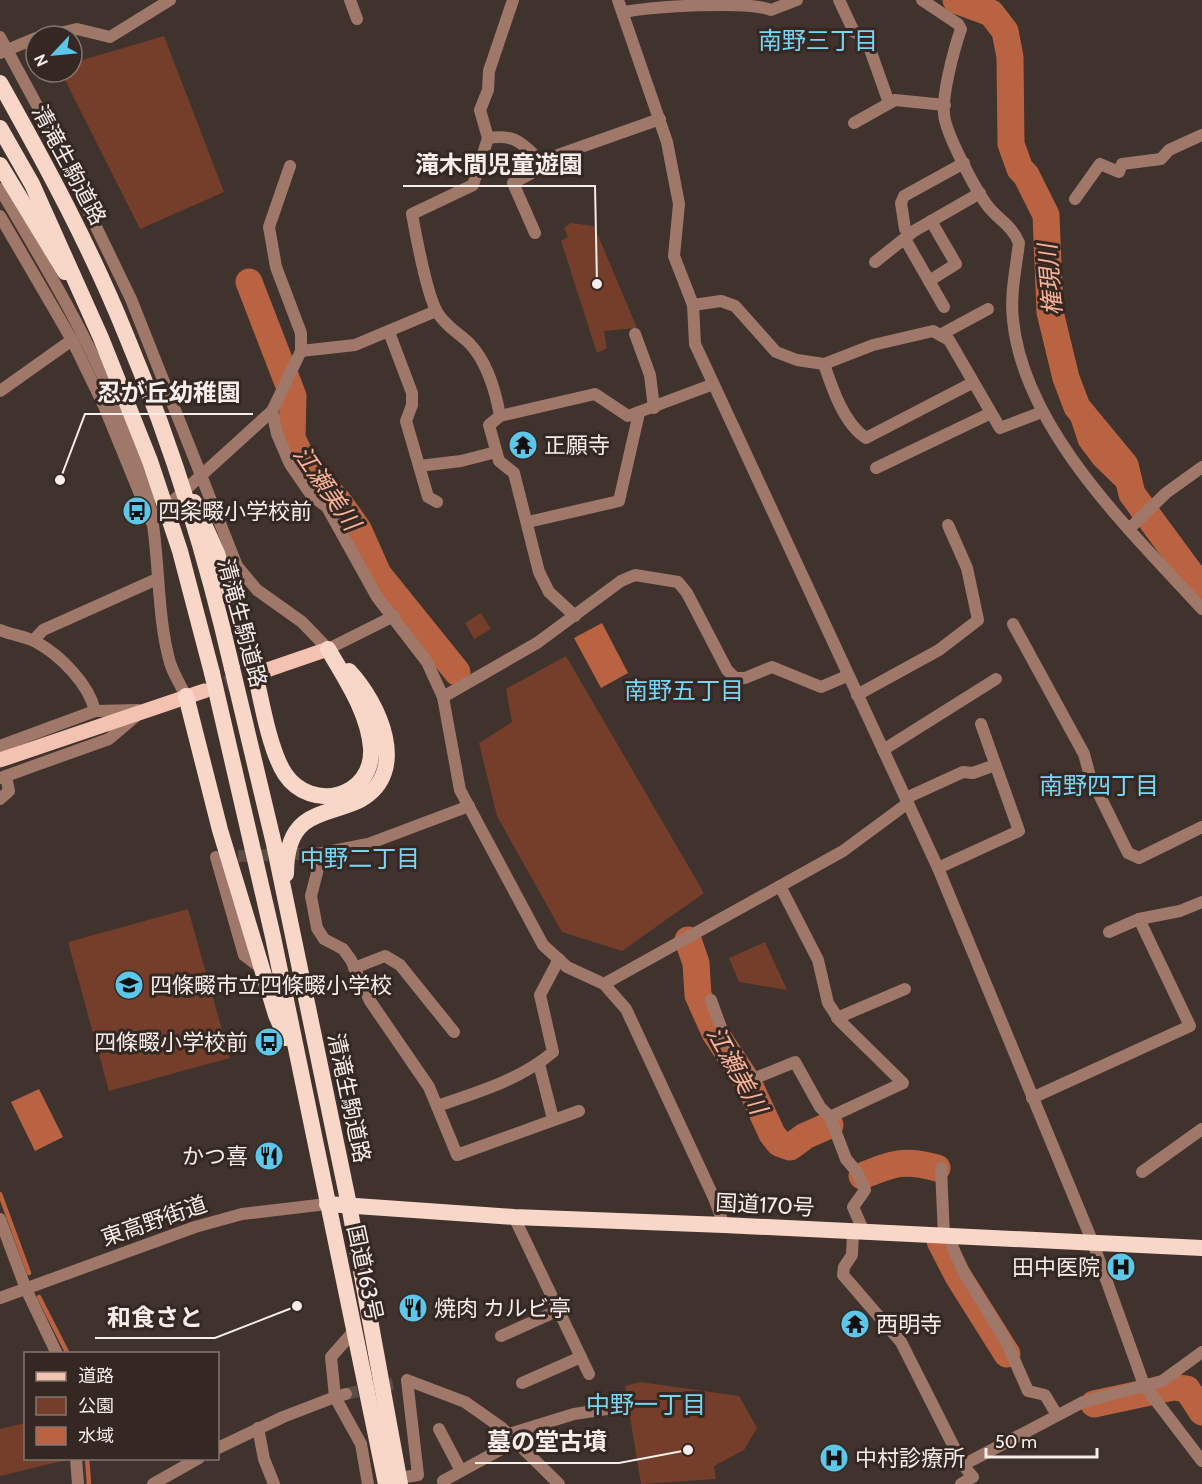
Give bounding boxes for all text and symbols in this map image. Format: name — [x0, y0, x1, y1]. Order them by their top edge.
north arrow — [24, 24, 84, 84]
district label: 南野三丁目 — [758, 26, 878, 55]
text: N — [30, 51, 52, 70]
street label: 清滝生駒道路 — [26, 100, 112, 230]
callout: 滝木間児童遊園 — [403, 144, 595, 186]
text: 滝木間児童遊園 — [415, 150, 583, 179]
water label: 権現川 — [1032, 240, 1068, 317]
callout: 忍が丘幼稚園 — [85, 372, 253, 414]
text: 忍が丘幼稚園 — [97, 378, 241, 407]
temple icon: 正願寺 — [507, 429, 539, 461]
place label: 正願寺 — [544, 432, 610, 459]
water label: 江瀬美川 — [288, 440, 368, 538]
bus stop icon: 四条畷小学校前 — [121, 495, 153, 527]
place label: 四条畷小学校前 — [158, 498, 312, 525]
street label: 清滝生駒道路 — [212, 556, 272, 690]
district label: 南野五丁目 — [624, 676, 744, 705]
district label: 南野四丁目 — [1039, 771, 1159, 800]
district label: 中野二丁目 — [300, 844, 420, 873]
school or university icon: 四條畷市立四條畷小学校 — [113, 969, 145, 1001]
place label: 四條畷市立四條畷小学校 — [150, 972, 392, 999]
water label: 江瀬美川 — [701, 1021, 774, 1122]
bus stop icon: 四條畷小学校前 — [253, 1026, 285, 1058]
place label: 四條畷小学校前 — [94, 1029, 248, 1056]
street label: 清滝生駒道路 — [322, 1031, 376, 1165]
restaurant icon: かつ喜 — [253, 1140, 285, 1172]
place label: かつ喜 — [182, 1143, 248, 1170]
street label: 国道170号 — [715, 1189, 815, 1221]
street label: 東高野街道 — [98, 1190, 210, 1252]
street label: 国道163号 — [342, 1222, 388, 1324]
hospital icon: 田中医院 — [1105, 1251, 1137, 1283]
place label: 田中医院 — [1012, 1254, 1100, 1281]
restaurant icon: 焼肉 カルビ亭 — [397, 1292, 429, 1324]
place label: 焼肉 カルビ亭 — [434, 1295, 571, 1322]
callout: 和食さと — [95, 1296, 215, 1338]
text: 和食さと — [107, 1303, 203, 1332]
temple icon: 西明寺 — [839, 1308, 871, 1340]
place label: 西明寺 — [876, 1311, 942, 1338]
legend — [24, 1352, 219, 1460]
text: 道路 — [78, 1365, 114, 1387]
district label: 中野一丁目 — [586, 1390, 706, 1419]
text: 公園 — [78, 1395, 114, 1417]
callout: 墓の堂古墳 — [475, 1421, 619, 1463]
scale bar — [986, 1421, 1097, 1459]
text: 水域 — [78, 1425, 114, 1447]
text: 墓の堂古墳 — [487, 1427, 607, 1456]
text: 50 m — [995, 1431, 1037, 1453]
hospital icon: 中村診療所 — [818, 1442, 850, 1474]
place label: 中村診療所 — [855, 1445, 965, 1472]

